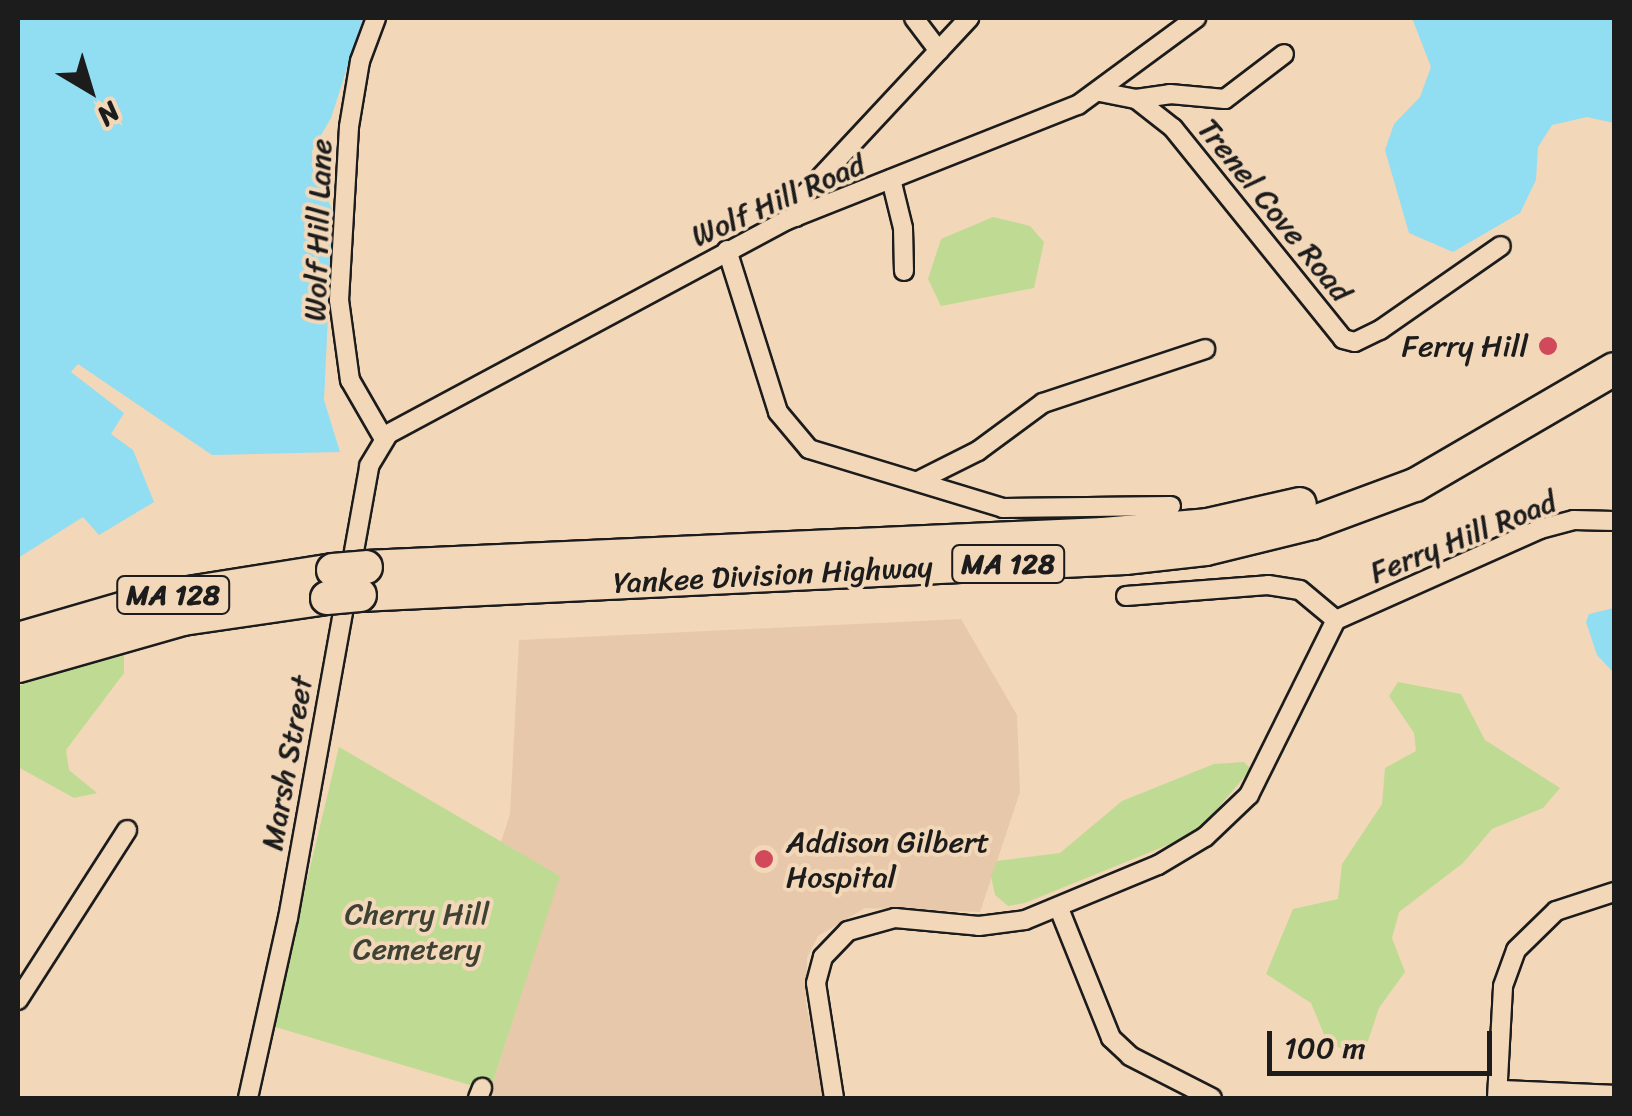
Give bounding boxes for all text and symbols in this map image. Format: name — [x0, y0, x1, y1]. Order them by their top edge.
north arrow — [40, 40, 140, 140]
text: N — [86, 89, 132, 139]
street label: Trenel Cove Road — [1190, 111, 1360, 309]
street label: Wolf Hill Lane — [297, 138, 339, 322]
street label: Wolf Hill Road — [685, 146, 871, 254]
place label: Ferry Hill — [1402, 328, 1528, 364]
marker: Ferry Hill — [1537, 335, 1559, 357]
street label: Ferry Hill Road — [1364, 483, 1562, 591]
road number: MA 128 — [950, 541, 1066, 587]
street label: Yankee Division Highway — [612, 549, 934, 601]
road number: MA 128 — [116, 572, 230, 618]
street label: Marsh Street — [254, 673, 320, 853]
place label: Addison Gilbert Hospital — [786, 824, 989, 894]
marker: Addison Gilbert Hospital — [751, 846, 777, 872]
park label: Cherry Hill Cemetery — [345, 896, 489, 966]
scale bar — [1272, 1011, 1497, 1073]
text: 100 m — [1284, 1021, 1366, 1075]

